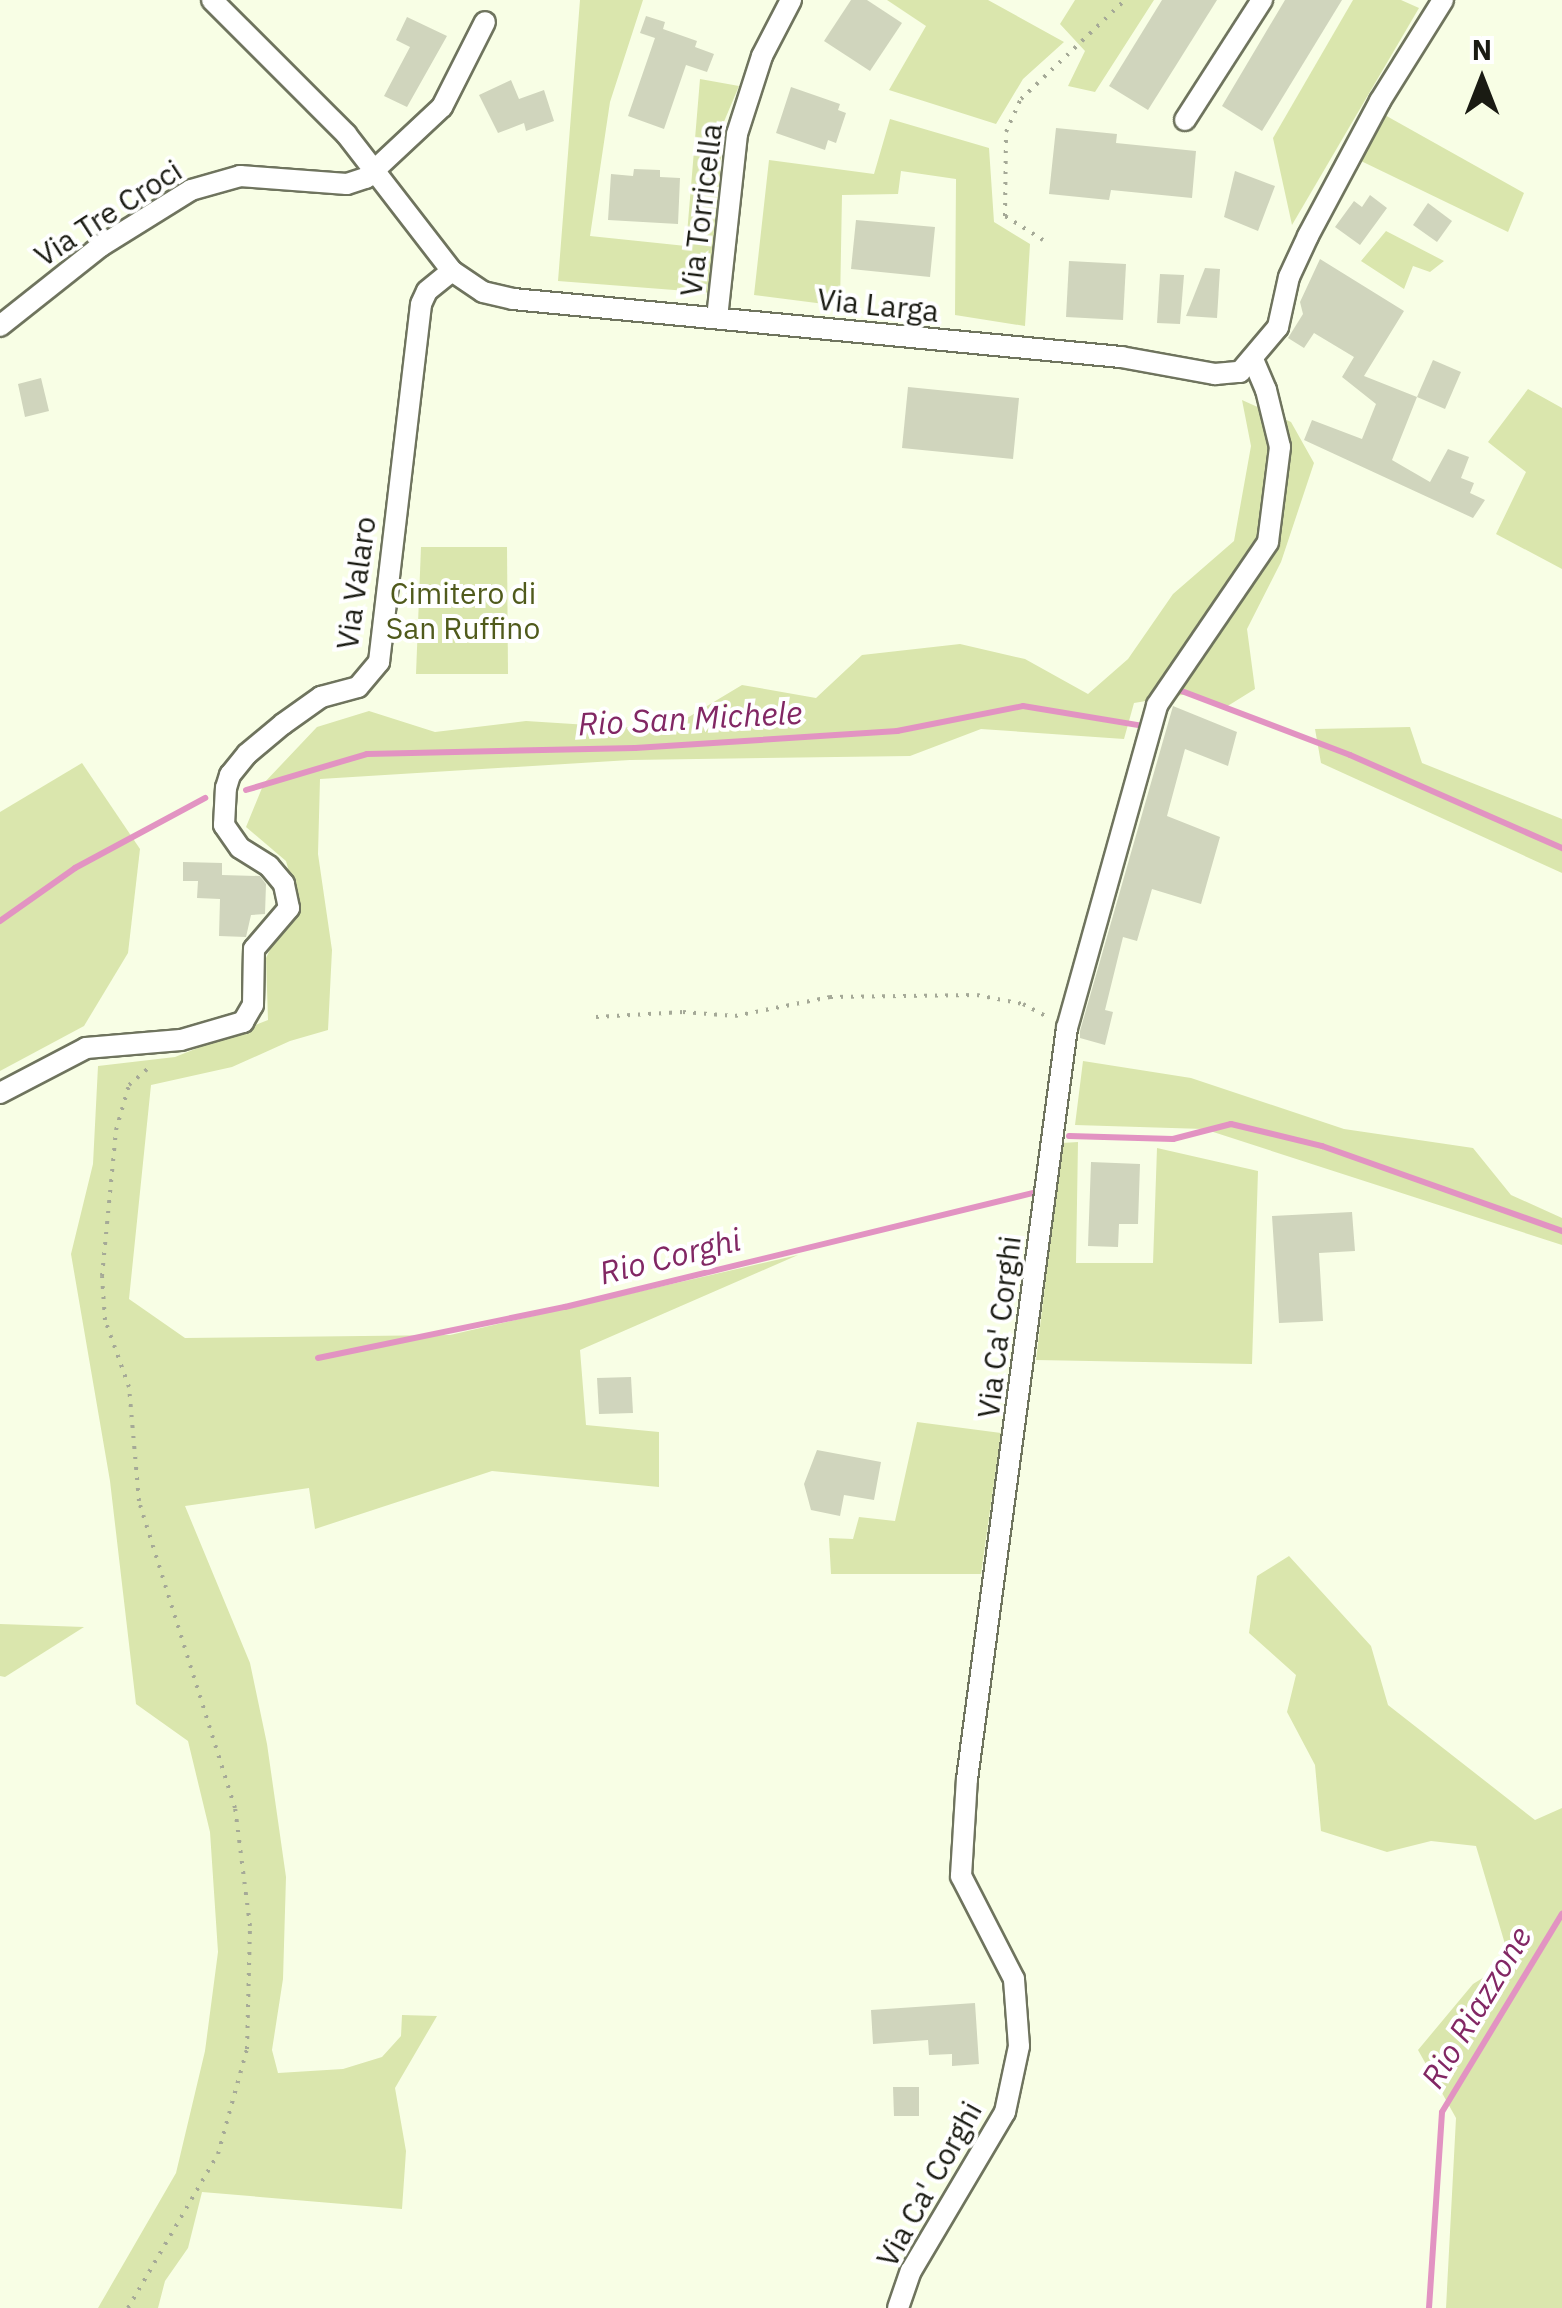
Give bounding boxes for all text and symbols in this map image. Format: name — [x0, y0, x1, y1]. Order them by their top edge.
north arrow — [1432, 30, 1532, 130]
text: N — [1472, 31, 1492, 68]
street label: Via Torricella — [673, 121, 729, 299]
street label: Via Tre Croci — [28, 152, 188, 274]
street label: Via Larga — [815, 281, 941, 329]
street label: Via Valaro — [329, 514, 383, 652]
park label: Cimitero di San Ruffino — [386, 575, 540, 646]
water label: Rio San Michele — [577, 693, 803, 743]
water label: Rio Corghi — [595, 1220, 745, 1292]
street label: Via Ca' Corghi — [970, 1234, 1028, 1420]
water label: Rio Riazzone — [1413, 1919, 1539, 2095]
street label: Via Ca' Corghi — [869, 2095, 989, 2273]

